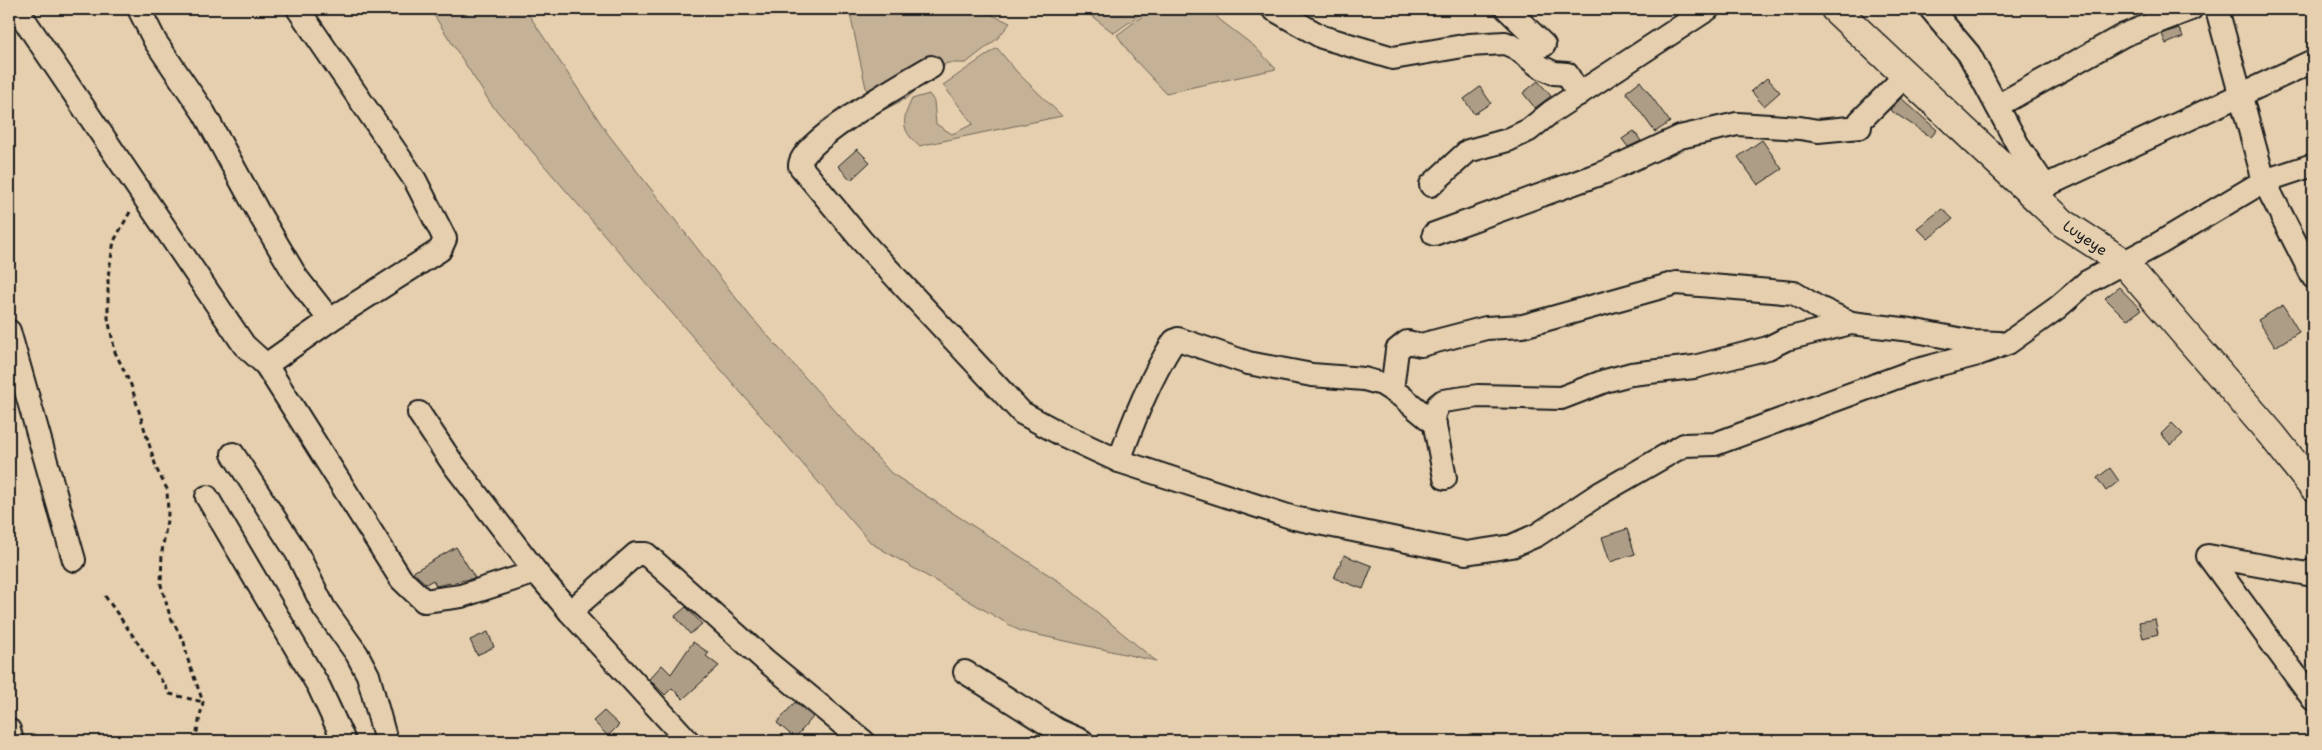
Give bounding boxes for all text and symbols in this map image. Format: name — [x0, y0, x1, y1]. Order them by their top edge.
street label: Luyeye — [2059, 216, 2111, 260]

